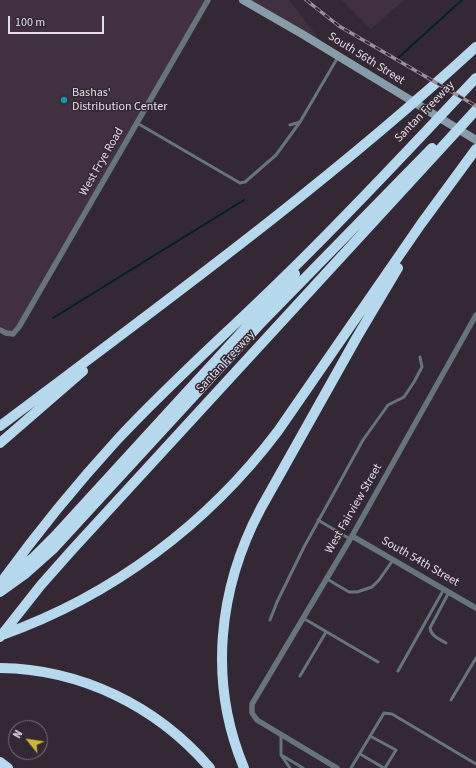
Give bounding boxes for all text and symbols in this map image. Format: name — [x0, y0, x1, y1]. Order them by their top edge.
scale bar — [10, 8, 106, 34]
text: 100 m — [15, 14, 45, 31]
street label: South 56th Street — [325, 30, 407, 88]
street label: Santan Freeway — [392, 78, 458, 146]
place label: Bashas' Distribution Center — [72, 86, 167, 114]
marker: Bashas' Distribution Center — [59, 95, 69, 105]
street label: West Frye Road — [77, 125, 127, 199]
street label: Santan Freeway — [194, 328, 258, 396]
street label: West Fairview Street — [322, 462, 386, 556]
street label: South 54th Street — [379, 534, 461, 590]
north arrow — [8, 720, 48, 760]
text: N — [10, 727, 26, 741]

